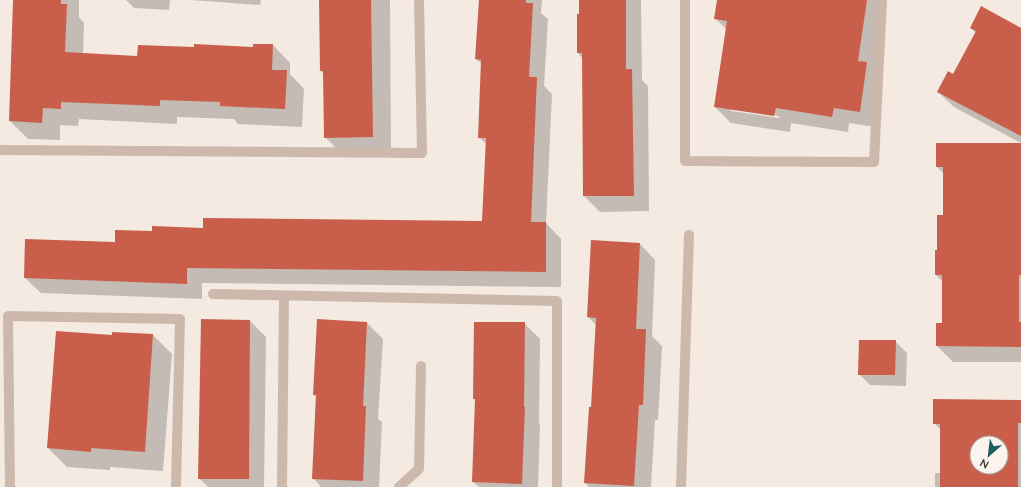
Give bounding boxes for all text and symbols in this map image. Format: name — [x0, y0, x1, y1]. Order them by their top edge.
north arrow — [969, 435, 1009, 475]
text: N — [977, 456, 991, 472]

